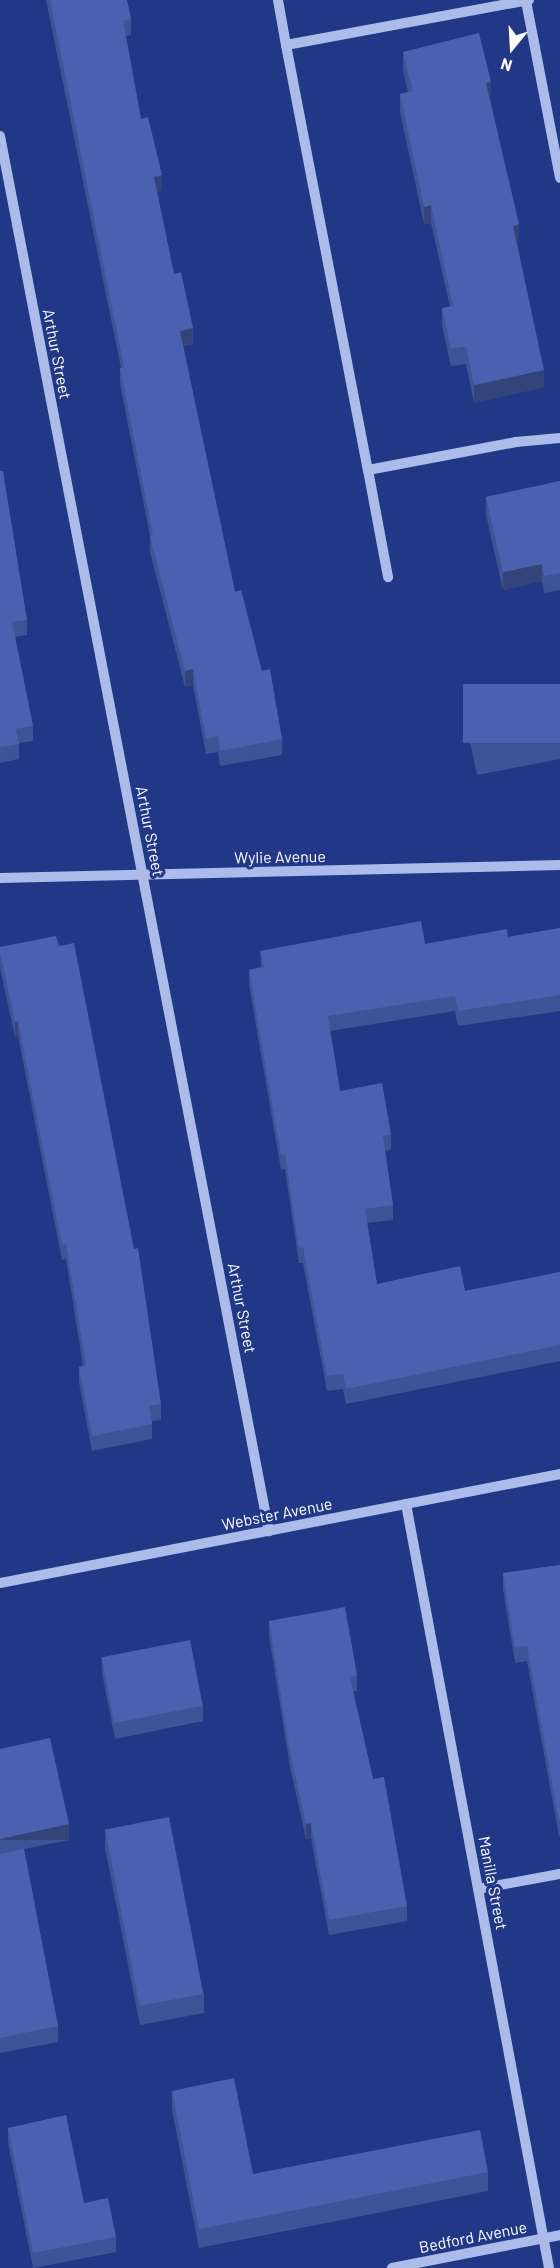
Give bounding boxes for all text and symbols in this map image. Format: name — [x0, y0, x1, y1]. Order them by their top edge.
north arrow — [482, 18, 542, 78]
text: N — [498, 55, 514, 76]
street label: Arthur Street — [39, 307, 75, 401]
street label: Arthur Street — [132, 784, 168, 878]
street label: Wylie Avenue — [234, 847, 326, 867]
street label: Arthur Street — [224, 1261, 260, 1355]
street label: Webster Avenue — [220, 1494, 334, 1534]
street label: Manilla Street — [475, 1835, 511, 1931]
street label: Bedford Avenue — [417, 2217, 529, 2257]

